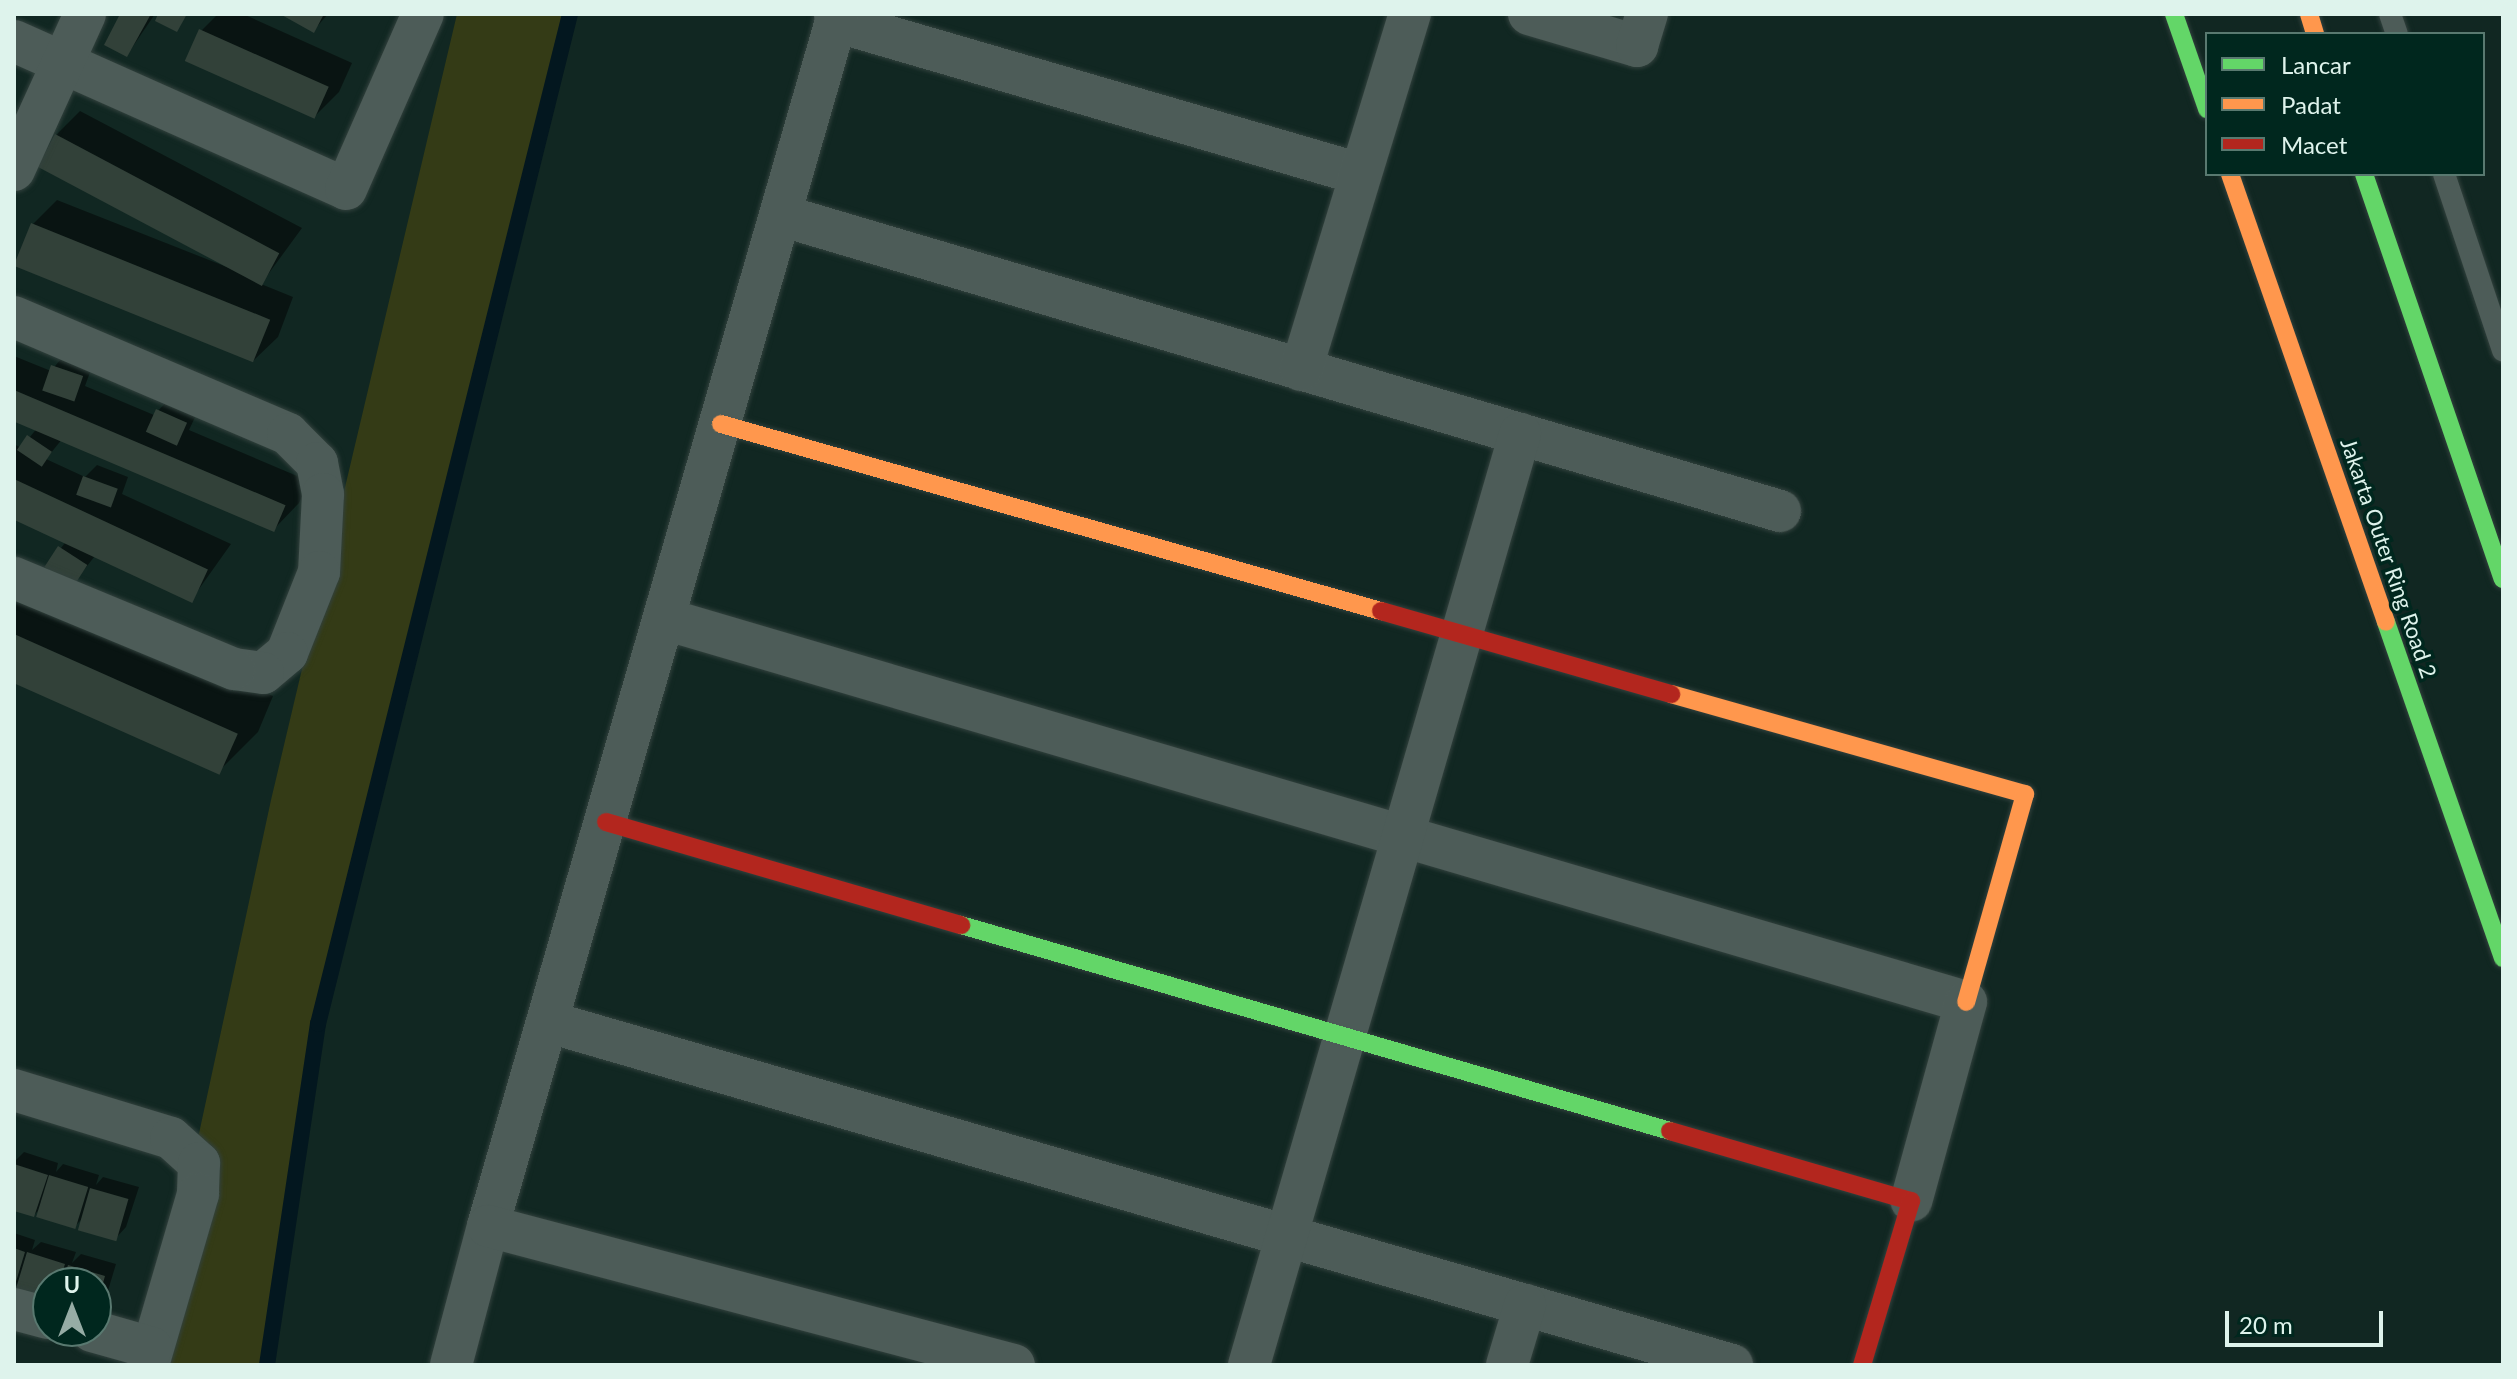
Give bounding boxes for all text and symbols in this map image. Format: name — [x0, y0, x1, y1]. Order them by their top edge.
legend — [2205, 32, 2485, 176]
text: Lancar — [2281, 50, 2351, 79]
text: Padat — [2281, 90, 2341, 119]
text: Macet — [2281, 130, 2347, 159]
street label: Jakarta Outer Ring Road 2 — [2335, 434, 2443, 682]
north arrow — [32, 1267, 112, 1347]
text: U — [64, 1271, 80, 1298]
scale bar — [2229, 1295, 2387, 1345]
text: 20 m — [2239, 1310, 2293, 1339]

